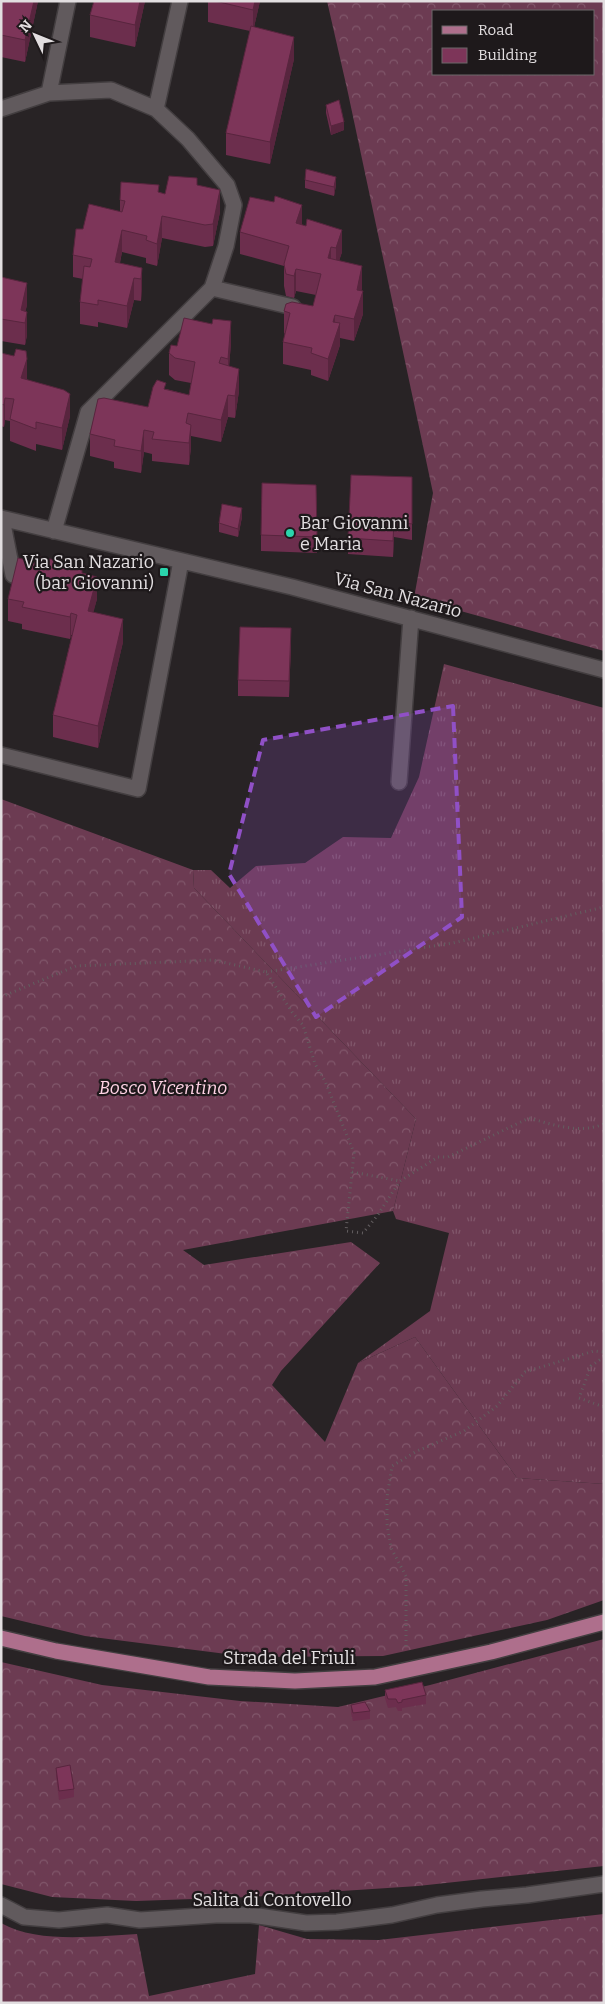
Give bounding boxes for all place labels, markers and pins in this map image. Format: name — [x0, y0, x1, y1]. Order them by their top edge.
place label: Bar Giovanni e Maria — [300, 512, 408, 555]
marker: Bar Giovanni e Maria — [284, 527, 296, 539]
place label: Via San Nazario (bar Giovanni) — [23, 551, 154, 594]
marker: Via San Nazario (bar Giovanni) — [158, 566, 170, 578]

